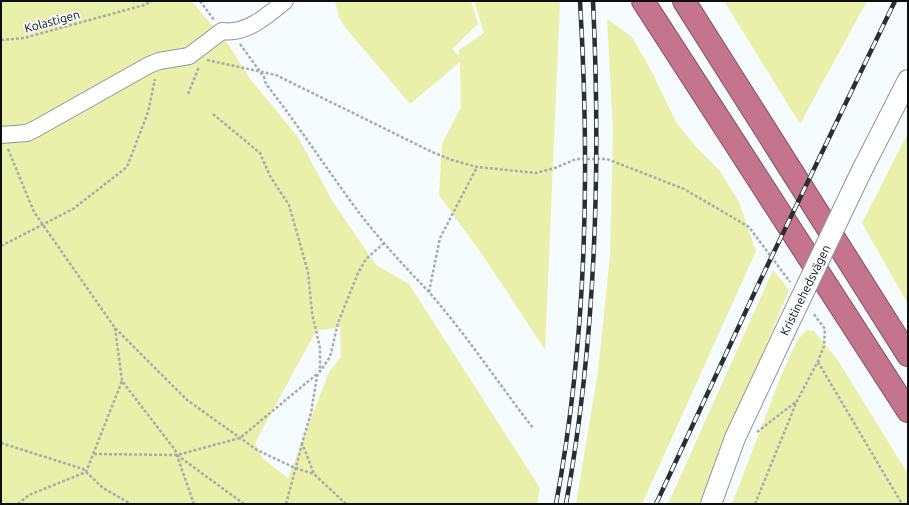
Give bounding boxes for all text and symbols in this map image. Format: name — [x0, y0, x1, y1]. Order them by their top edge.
street label: Kolastigen — [23, 7, 81, 35]
street label: Kristinehedsvägen — [777, 243, 833, 337]

